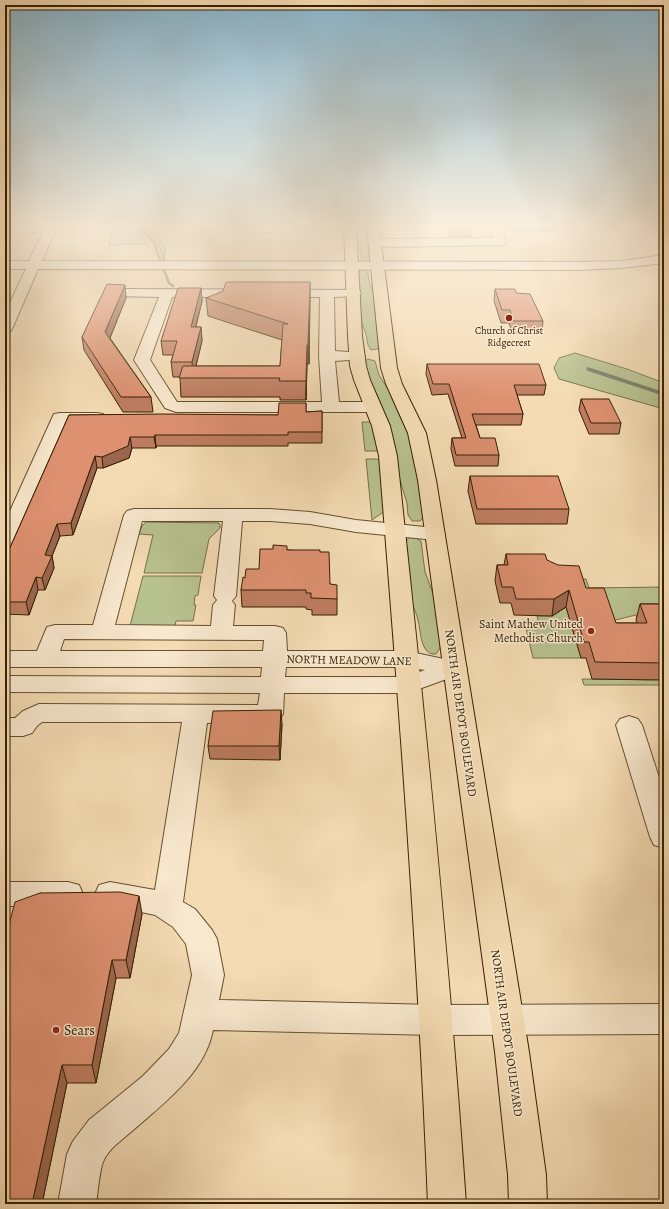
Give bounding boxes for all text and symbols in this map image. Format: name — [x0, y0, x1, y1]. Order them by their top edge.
marker: Church of Christ Ridgecrest — [504, 313, 514, 323]
place label: Church of Christ Ridgecrest — [475, 324, 544, 349]
place label: Saint Mathew United Methodist Church — [479, 616, 584, 646]
marker: Saint Mathew United Methodist Church — [586, 626, 596, 636]
street label: NORTH AIR DEPOT BOULEVARD — [441, 628, 481, 798]
street label: NORTH MEADOW LANE — [286, 651, 412, 669]
street label: NORTH AIR DEPOT BOULEVARD — [487, 948, 527, 1118]
place label: Sears — [64, 1021, 95, 1040]
marker: Sears — [51, 1025, 61, 1035]

